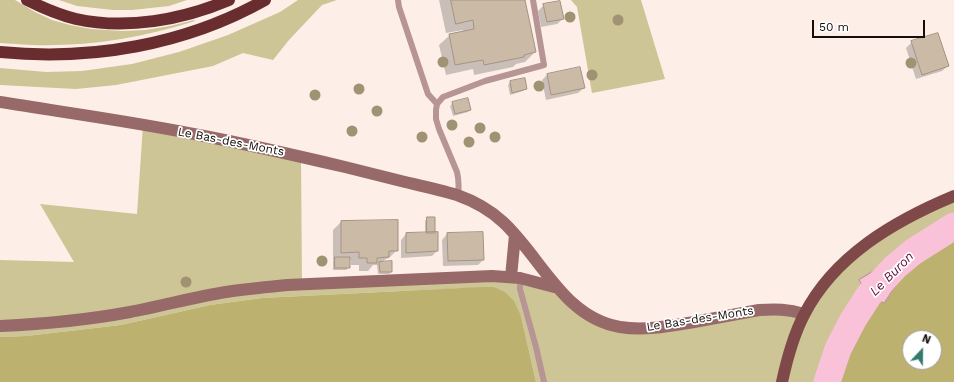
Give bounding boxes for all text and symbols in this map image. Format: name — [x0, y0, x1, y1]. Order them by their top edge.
scale bar — [814, 12, 927, 38]
text: 50 m — [819, 20, 849, 34]
street label: Le Bas-des-Monts — [177, 125, 285, 159]
water label: Le Buron — [867, 249, 917, 299]
street label: Le Bas-des-Monts — [646, 303, 754, 335]
north arrow — [902, 330, 942, 370]
text: N — [920, 332, 933, 347]

